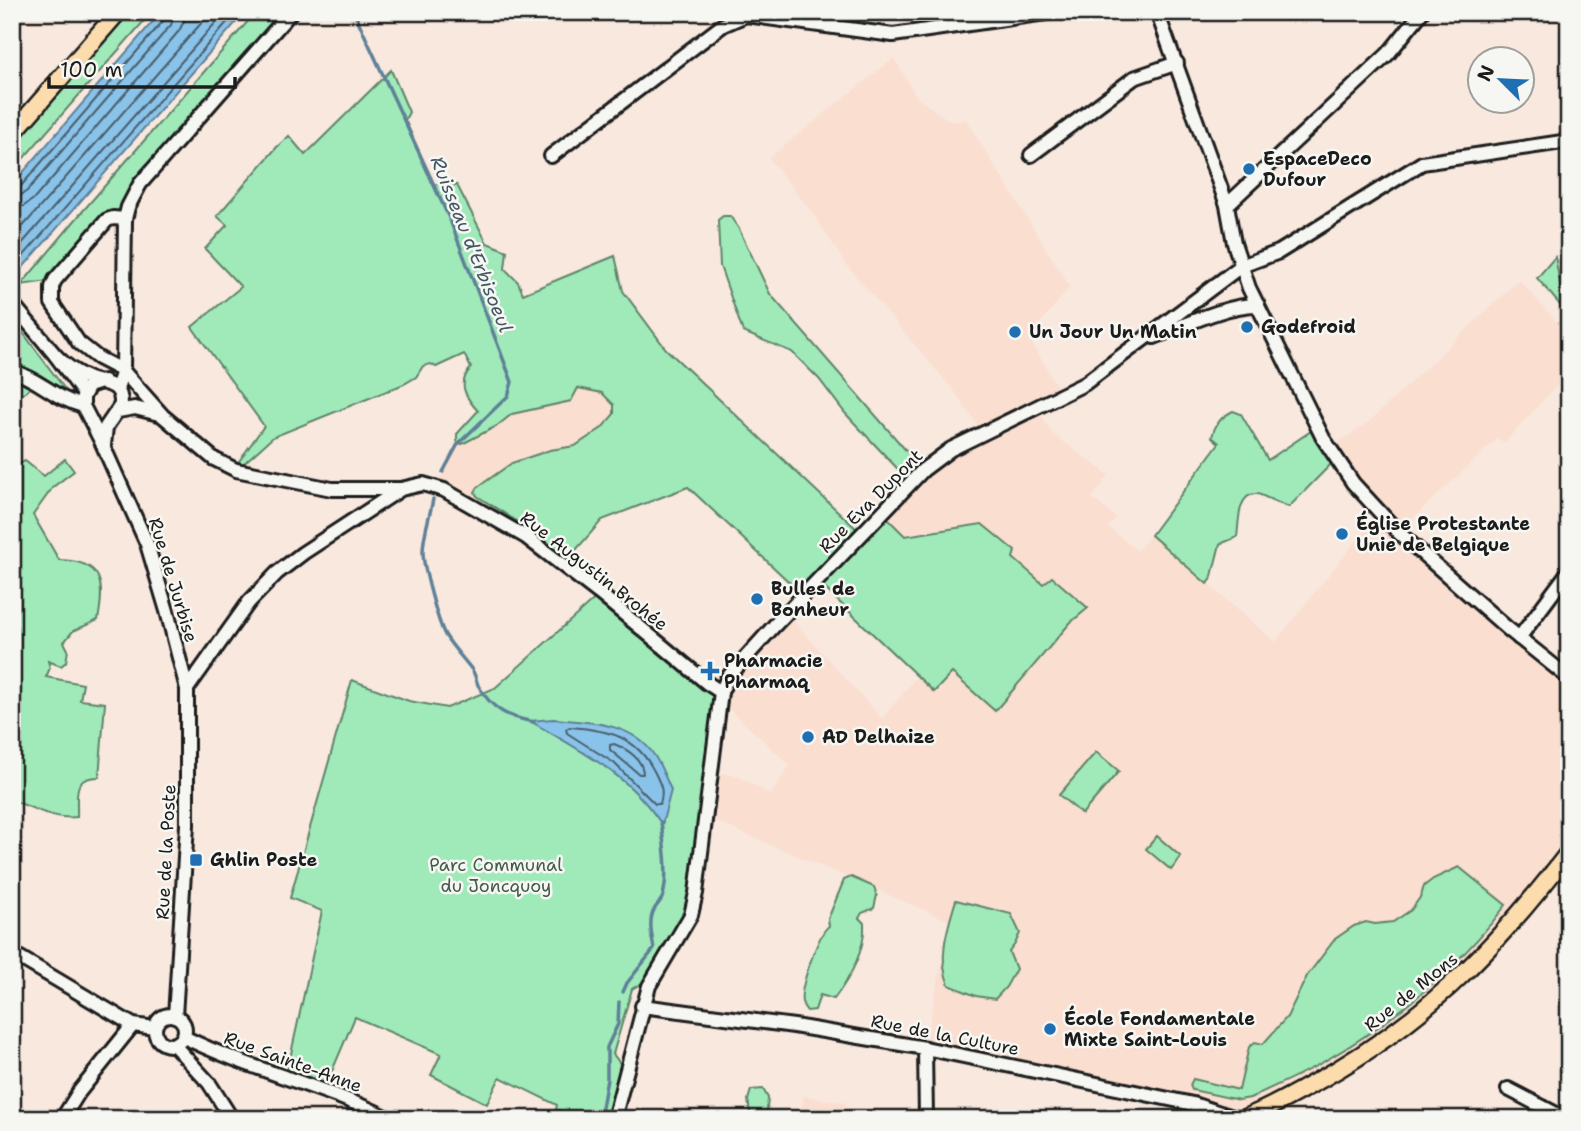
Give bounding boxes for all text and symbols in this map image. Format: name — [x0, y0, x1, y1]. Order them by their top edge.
scale bar — [49, 46, 234, 90]
north arrow — [1466, 46, 1536, 116]
text: 100 m — [60, 56, 123, 84]
text: N — [1471, 61, 1500, 85]
place label: EspaceDeco Dufour — [1263, 147, 1372, 192]
water label: Ruisseau d'Erbisoeul — [425, 152, 518, 336]
marker: EspaceDeco Dufour — [1241, 161, 1257, 177]
place label: Godefroid — [1261, 315, 1356, 339]
marker: Godefroid — [1239, 319, 1255, 335]
place label: Un Jour Un Matin — [1029, 320, 1197, 344]
marker: Un Jour Un Matin — [1007, 324, 1023, 340]
street label: Rue Eva Dupont — [814, 444, 928, 558]
street label: Rue Augustin Brohée — [515, 506, 673, 636]
place label: Église Protestante Unie de Belgique — [1356, 510, 1530, 557]
street label: Rue de Jurbise — [143, 515, 203, 645]
marker: Église Protestante Unie de Belgique — [1334, 526, 1350, 542]
place label: Bulles de Bonheur — [771, 577, 855, 622]
marker: Bulles de Bonheur — [749, 591, 765, 607]
place label: Pharmacie Pharmaq — [724, 649, 823, 694]
marker: Pharmacie Pharmaq — [702, 663, 718, 679]
place label: AD Delhaize — [822, 725, 935, 749]
marker: AD Delhaize — [800, 729, 816, 745]
street label: Rue de la Poste — [150, 784, 182, 920]
place label: Ghlin Poste — [210, 848, 317, 872]
marker: Ghlin Poste — [188, 852, 204, 868]
park label: Parc Communal du Joncquoy — [429, 853, 563, 898]
street label: Rue de Mons — [1359, 947, 1463, 1037]
place label: École Fondamentale Mixte Saint-Louis — [1064, 1005, 1255, 1052]
street label: Rue de la Culture — [869, 1009, 1021, 1061]
marker: École Fondamentale Mixte Saint-Louis — [1042, 1021, 1058, 1037]
street label: Rue Sainte-Anne — [221, 1026, 365, 1098]

